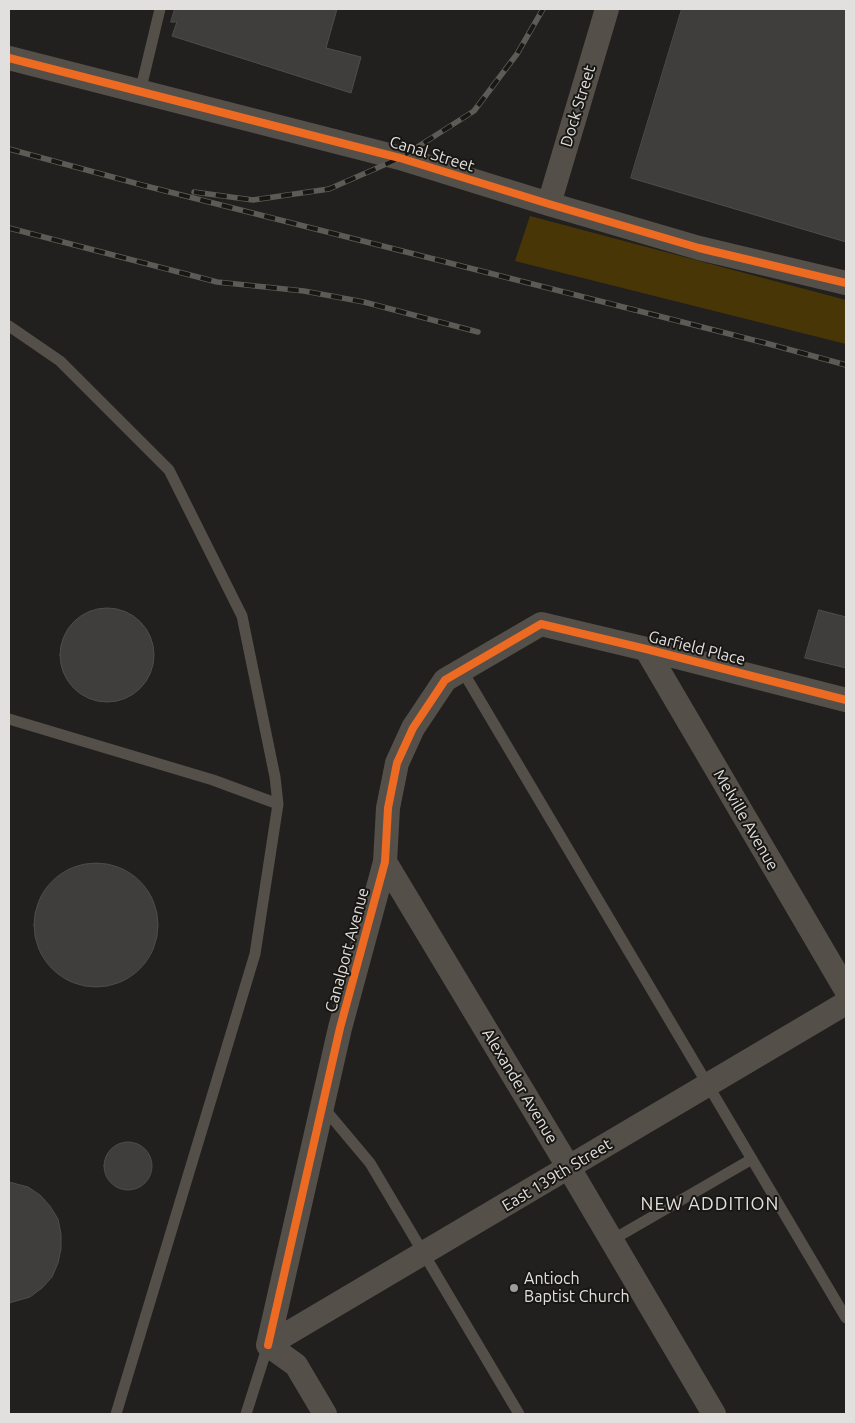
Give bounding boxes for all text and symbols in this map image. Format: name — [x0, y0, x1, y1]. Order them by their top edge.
street label: Dock Street — [556, 63, 600, 149]
street label: Canal Street — [387, 132, 477, 176]
street label: Garfield Place — [647, 627, 747, 669]
street label: Melville Avenue — [709, 766, 783, 874]
street label: Canalport Avenue — [321, 886, 373, 1014]
street label: Alexander Avenue — [478, 1025, 562, 1147]
street label: East 139th Street — [499, 1135, 615, 1215]
district label: NEW ADDITION — [639, 1193, 781, 1215]
place label: Antioch Baptist Church — [524, 1269, 630, 1307]
marker: Antioch Baptist Church — [508, 1282, 520, 1294]

